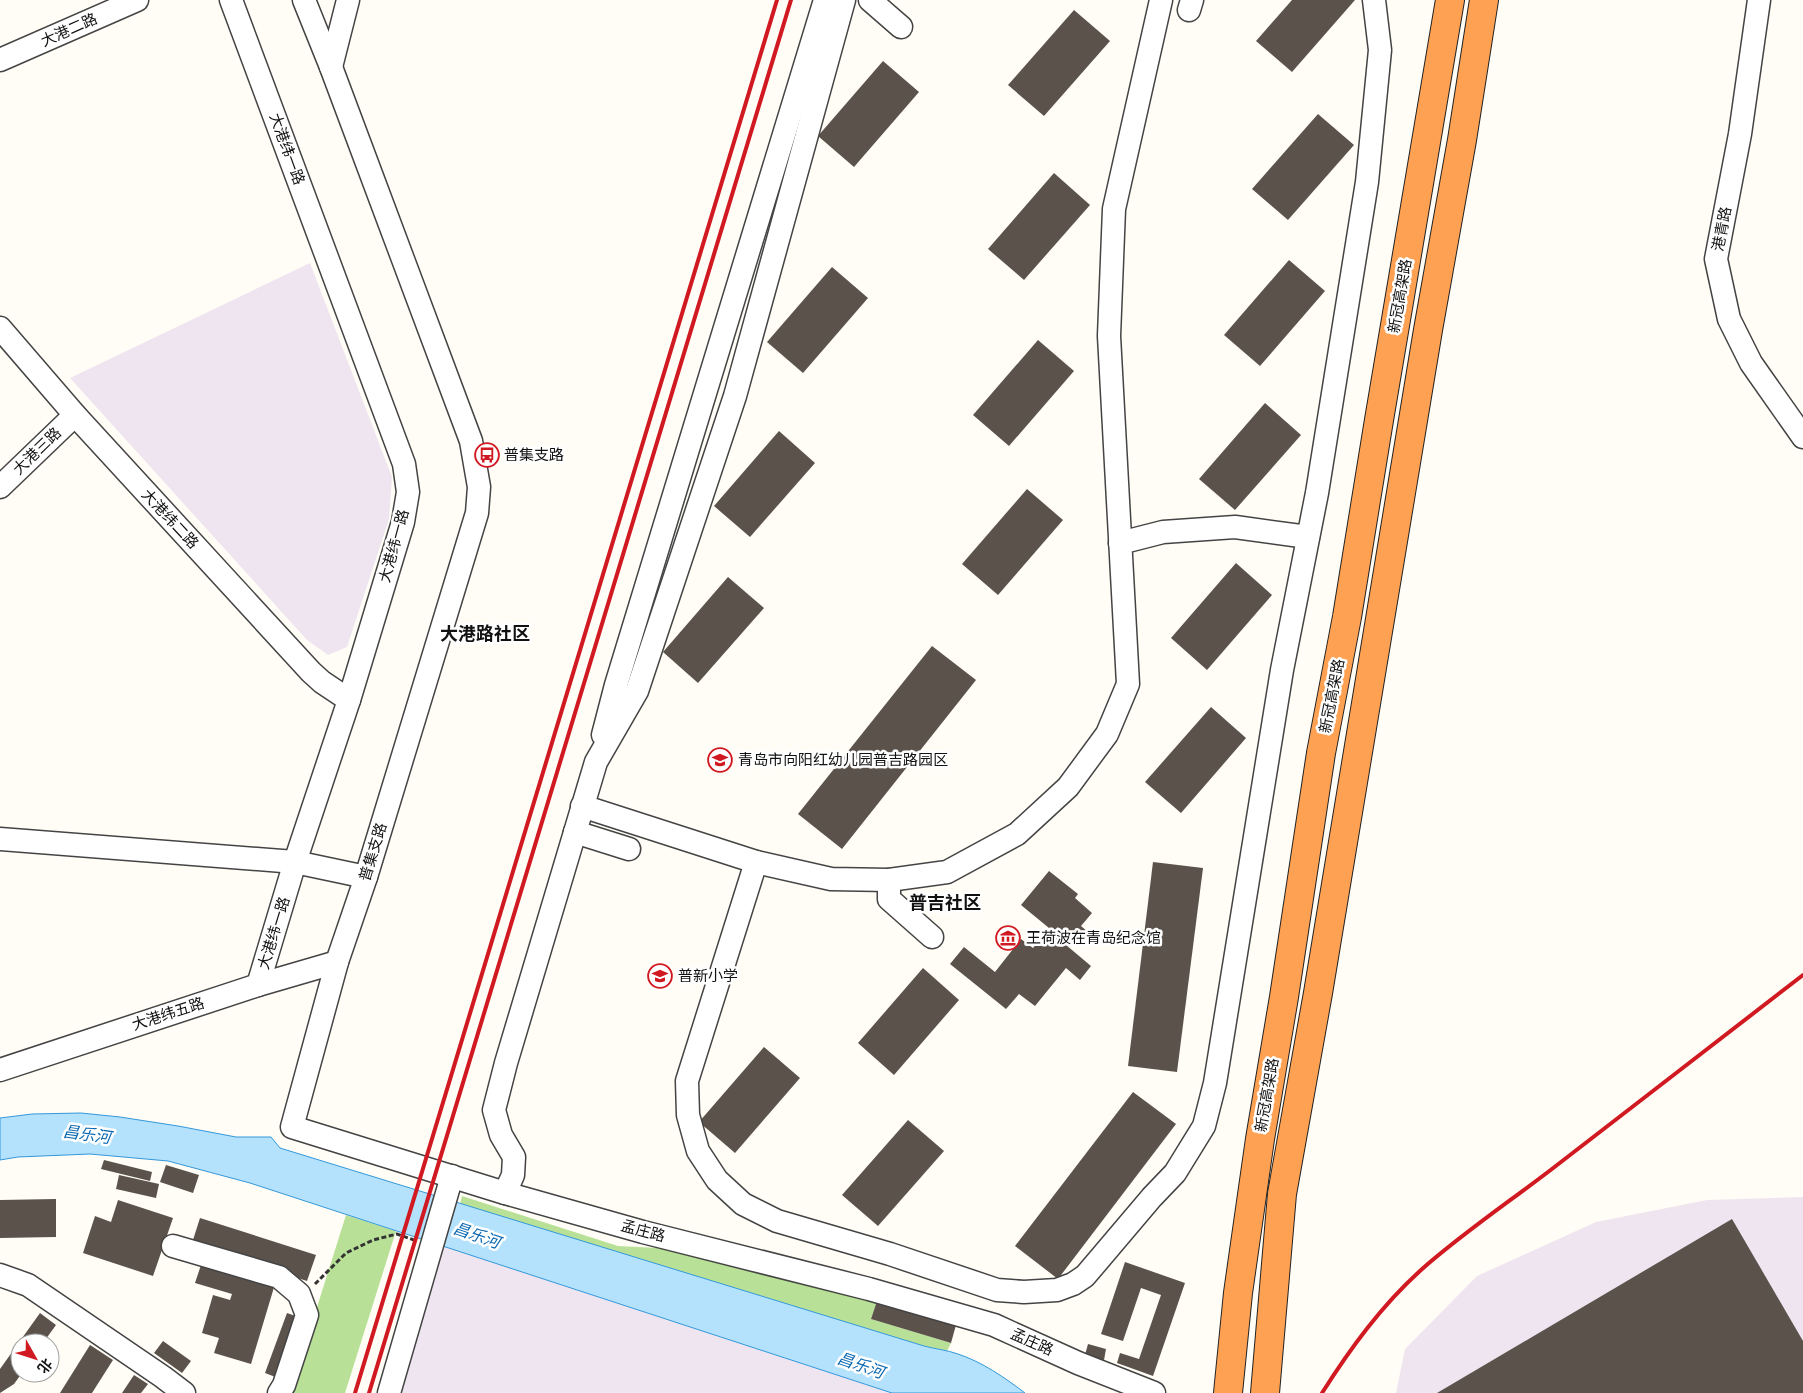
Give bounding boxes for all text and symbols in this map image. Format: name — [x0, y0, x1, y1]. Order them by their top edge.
street label: 大港二路 — [37, 7, 100, 50]
street label: 大港纬一路 — [266, 110, 311, 187]
street label: 港青路 — [1706, 205, 1735, 253]
street label: 新冠高架路 — [1382, 257, 1415, 335]
street label: 大港三路 — [7, 422, 65, 478]
bus stop icon: 普集支路 — [474, 442, 500, 468]
place label: 普集支路 — [504, 443, 564, 464]
street label: 大港纬二路 — [138, 483, 204, 553]
street label: 大港纬一路 — [373, 507, 412, 585]
district label: 大港路社区 — [440, 619, 530, 645]
street label: 新冠高架路 — [1313, 657, 1348, 735]
school or university icon: 青岛市向阳红幼儿园普吉路园区 — [707, 747, 733, 773]
place label: 青岛市向阳红幼儿园普吉路园区 — [738, 748, 948, 769]
street label: 普集支路 — [353, 820, 390, 883]
district label: 普吉社区 — [909, 888, 981, 914]
street label: 大港纬一路 — [252, 894, 294, 972]
museum icon: 王荷波在青岛纪念馆 — [995, 925, 1021, 951]
place label: 王荷波在青岛纪念馆 — [1026, 926, 1161, 947]
school or university icon: 普新小学 — [647, 963, 673, 989]
place label: 普新小学 — [678, 964, 738, 985]
street label: 大港纬五路 — [129, 991, 206, 1034]
street label: 新冠高架路 — [1249, 1056, 1282, 1134]
water label: 昌乐河 — [62, 1118, 116, 1149]
street label: 孟庄路 — [619, 1214, 668, 1246]
water label: 昌乐河 — [451, 1215, 507, 1254]
street label: 孟庄路 — [1008, 1322, 1057, 1359]
north arrow — [10, 1333, 60, 1383]
water label: 昌乐河 — [835, 1345, 891, 1384]
text: 北 — [34, 1355, 58, 1379]

